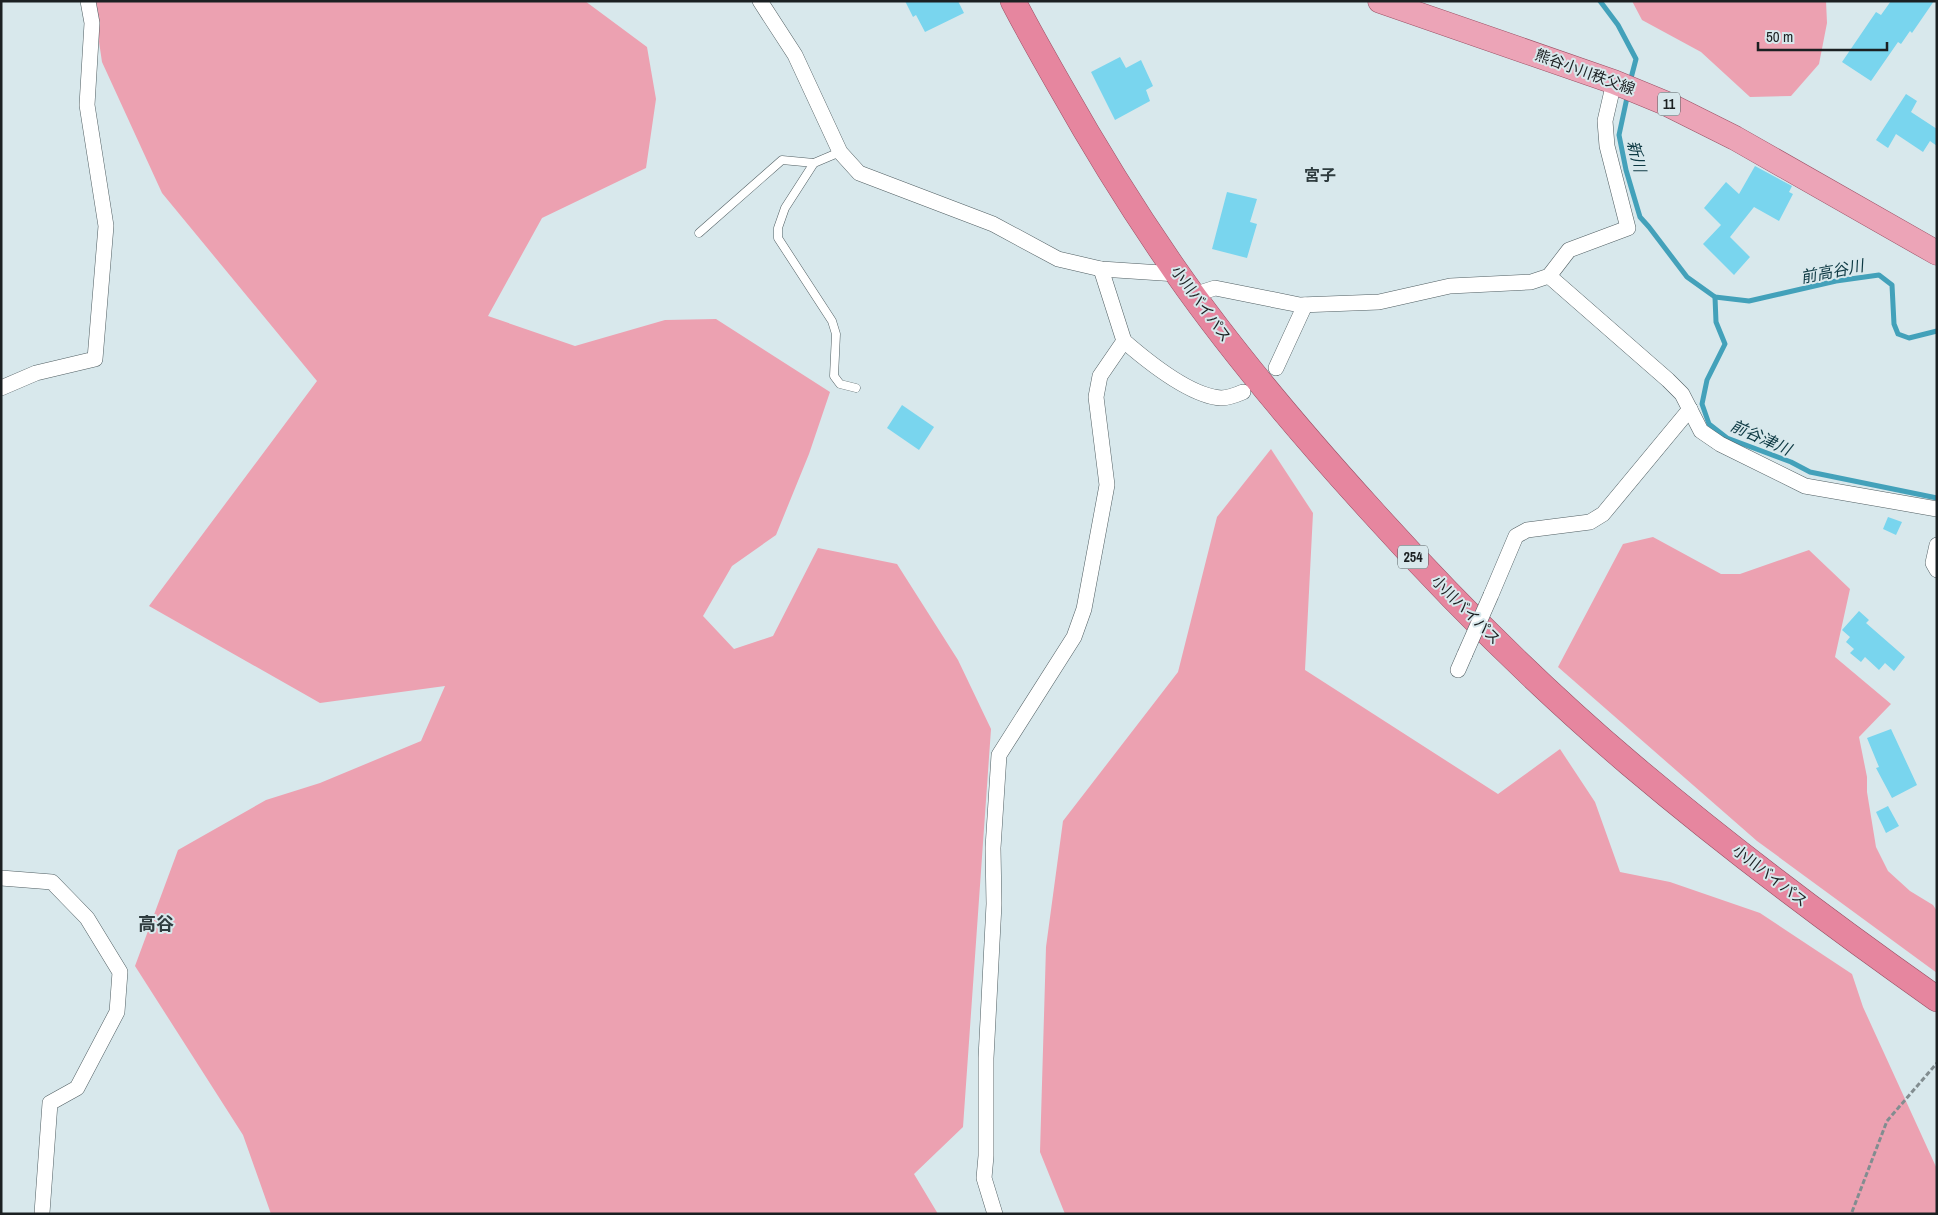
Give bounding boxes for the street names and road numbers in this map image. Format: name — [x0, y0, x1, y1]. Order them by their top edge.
street label: 熊谷小川秩父線 — [1532, 44, 1638, 99]
road number: 11 — [1658, 92, 1680, 116]
street label: 小川バイパス — [1167, 261, 1236, 346]
road number: 254 — [1398, 546, 1428, 568]
street label: 小川バイパス — [1427, 571, 1505, 649]
street label: 小川バイパス — [1728, 840, 1812, 911]

